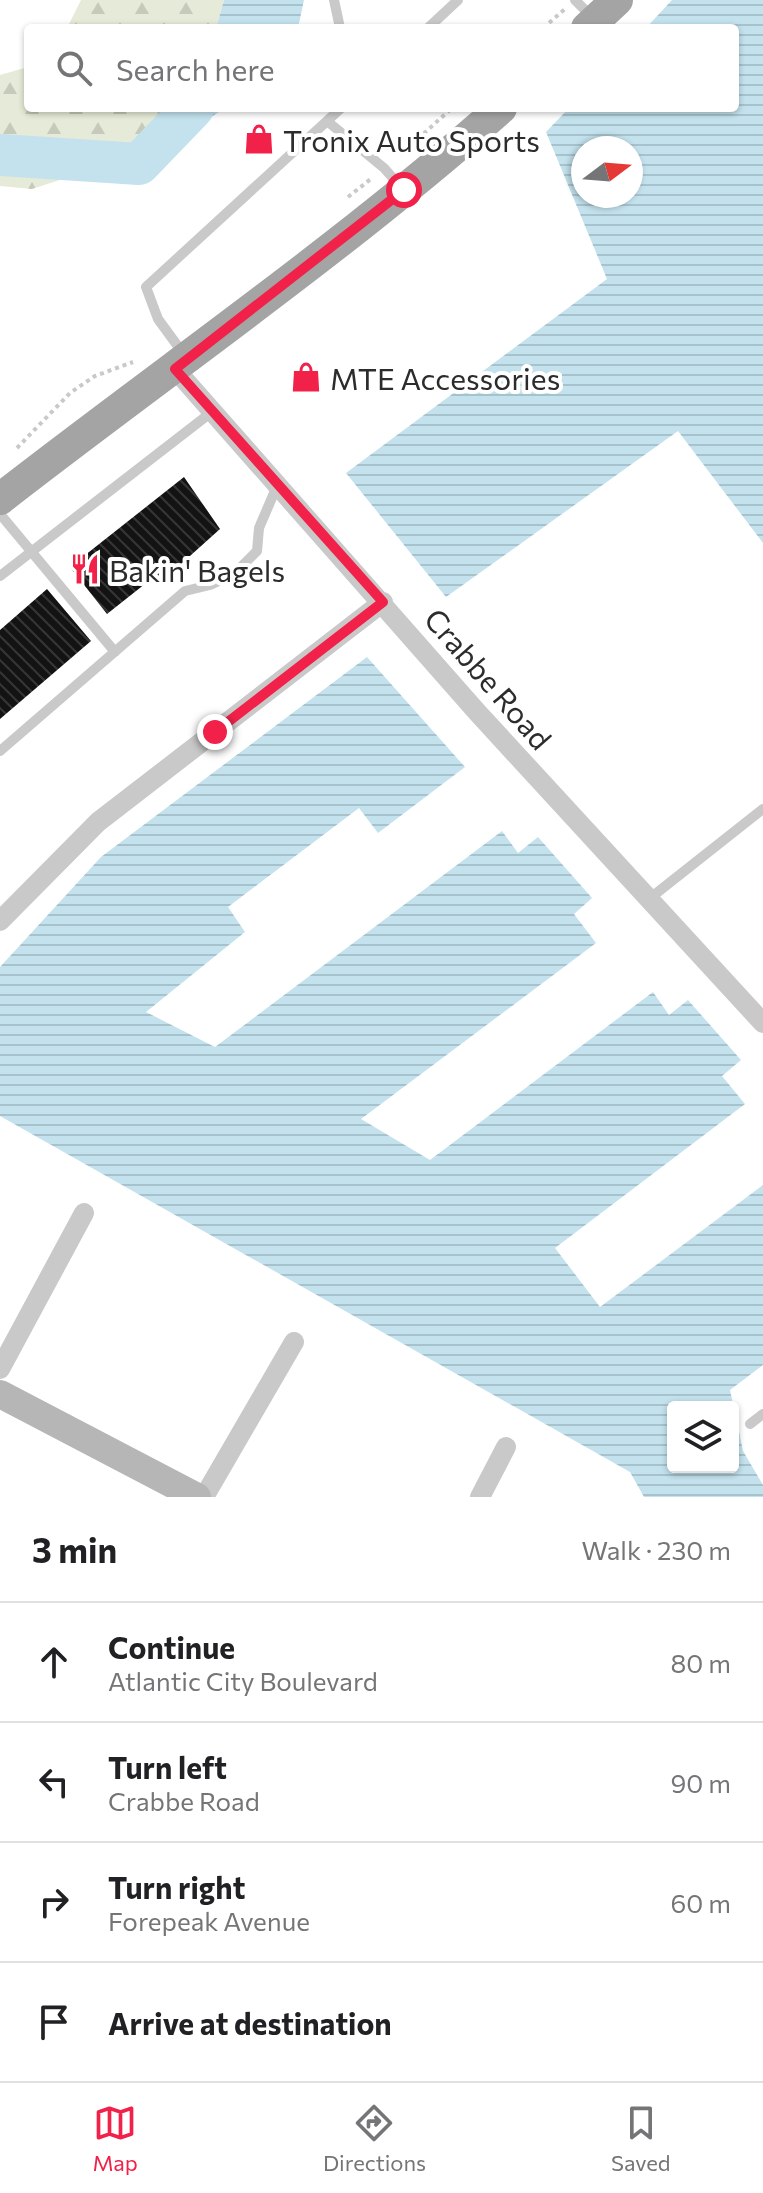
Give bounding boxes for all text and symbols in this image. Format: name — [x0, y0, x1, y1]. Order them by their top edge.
search box — [24, 24, 739, 112]
icon: search — [52, 46, 96, 90]
text: Search here — [116, 50, 275, 87]
place label: Tronix Auto Sports — [283, 121, 540, 158]
shop icon: Tronix Auto Sports — [242, 122, 276, 156]
north arrow — [571, 136, 643, 208]
route start — [386, 172, 422, 208]
place label: MTE Accessories — [330, 359, 560, 396]
shop icon: MTE Accessories — [289, 360, 323, 394]
place label: Bakin' Bagels — [109, 551, 285, 588]
restaurant icon: Bakin' Bagels — [68, 552, 102, 586]
street label: Crabbe Road — [418, 600, 560, 756]
route end — [197, 714, 233, 750]
map controls — [667, 1401, 739, 1473]
button: layers — [667, 1401, 739, 1473]
text: 3 min — [32, 1528, 117, 1570]
text: Walk · 230 m — [582, 1534, 731, 1565]
text: Continue — [108, 1628, 235, 1665]
icon: ahead — [32, 1640, 76, 1684]
text: 80 m — [671, 1647, 731, 1678]
text: Atlantic City Boulevard — [108, 1665, 378, 1696]
text: Turn left — [108, 1748, 227, 1785]
icon: left — [32, 1760, 76, 1804]
text: 90 m — [671, 1767, 731, 1798]
text: Crabbe Road — [108, 1785, 260, 1816]
text: Turn right — [108, 1868, 245, 1905]
icon: right — [32, 1880, 76, 1924]
text: 60 m — [671, 1887, 731, 1918]
text: Forepeak Avenue — [108, 1905, 310, 1936]
icon: arrive — [32, 2000, 76, 2044]
text: Arrive at destination — [108, 2004, 392, 2041]
tab: Map — [93, 2101, 138, 2176]
tab: Directions — [323, 2101, 426, 2176]
tab: Saved — [611, 2101, 670, 2176]

